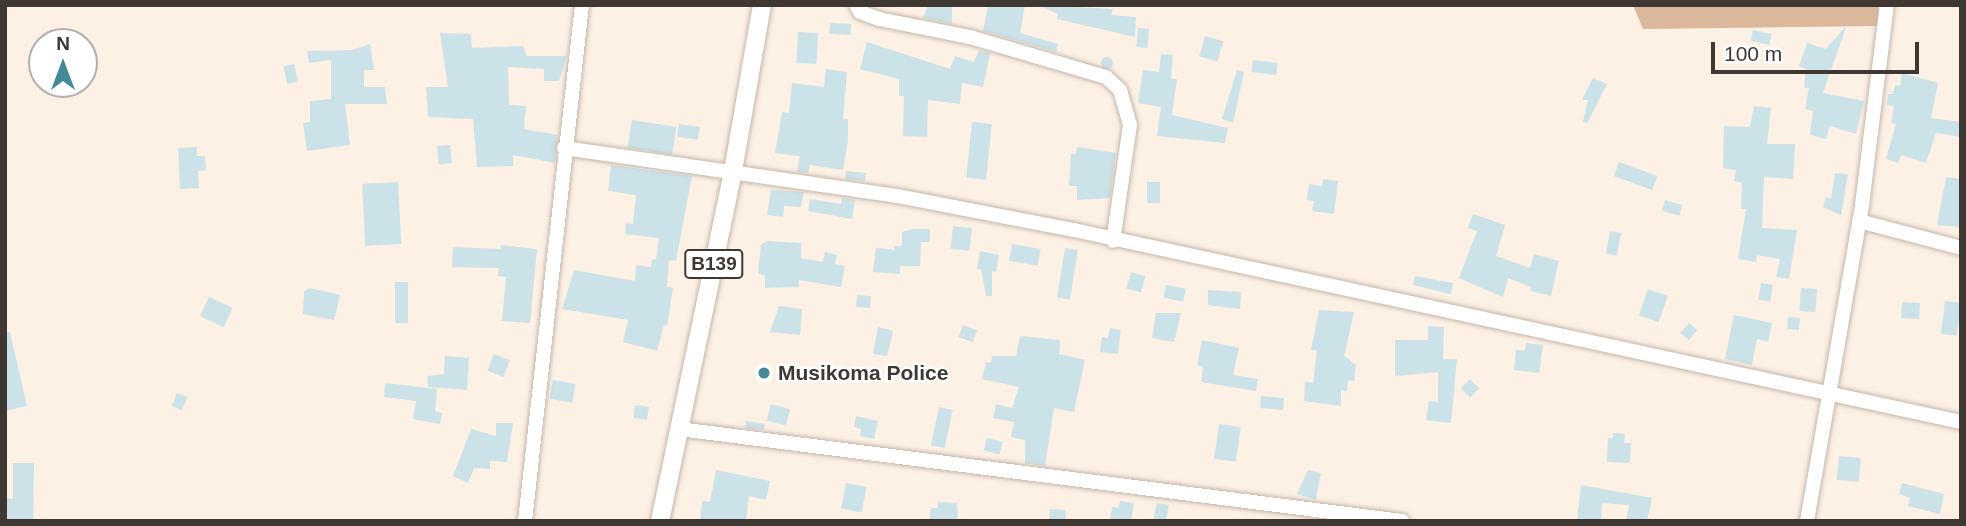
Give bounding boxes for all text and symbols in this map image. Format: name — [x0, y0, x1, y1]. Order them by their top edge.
north arrow — [28, 28, 98, 98]
scale bar — [1714, 28, 1922, 72]
text: N — [56, 33, 70, 54]
text: 100 m — [1724, 42, 1782, 65]
road number: B139 — [684, 248, 744, 280]
place label: Musikoma Police — [778, 360, 948, 386]
marker: Musikoma Police — [756, 365, 772, 381]

